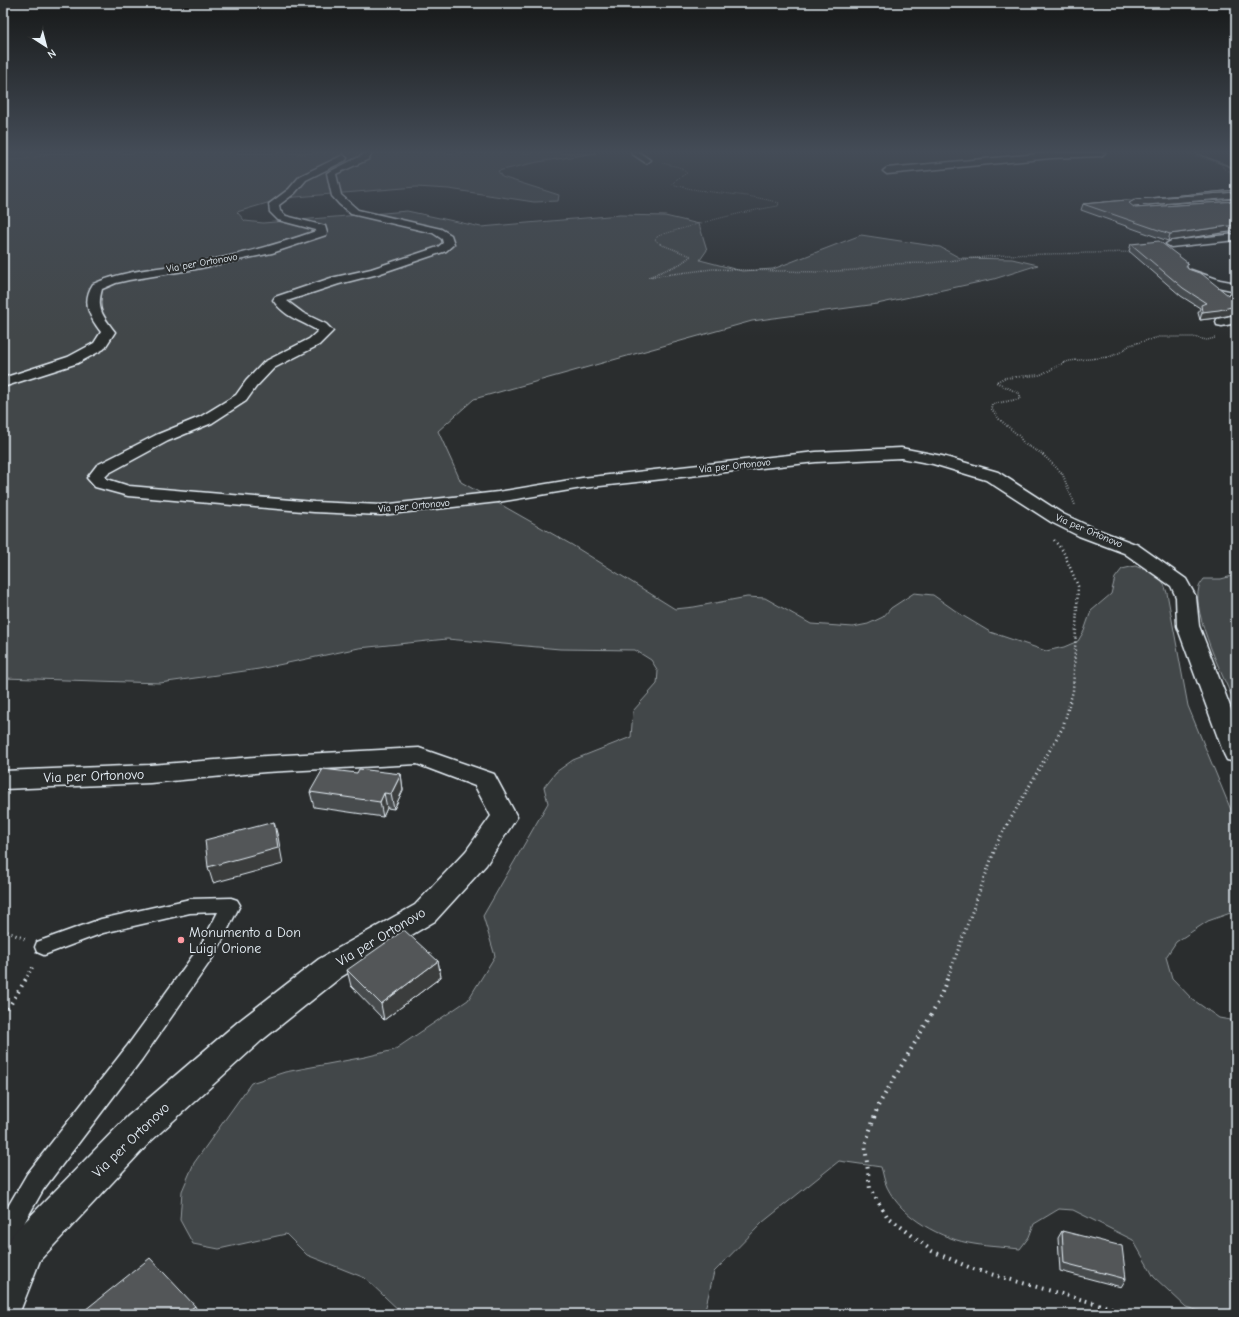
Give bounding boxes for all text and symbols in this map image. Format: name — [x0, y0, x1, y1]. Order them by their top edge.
north arrow — [26, 26, 66, 66]
text: N — [45, 46, 58, 61]
street label: Via per Ortonovo — [166, 251, 238, 275]
street label: Via per Ortonovo — [699, 456, 771, 476]
street label: Via per Ortonovo — [378, 497, 450, 515]
street label: Via per Ortonovo — [1054, 511, 1124, 551]
street label: Via per Ortonovo — [43, 766, 145, 786]
street label: Via per Ortonovo — [333, 904, 429, 970]
place label: Monumento a Don Luigi Orione — [189, 924, 301, 957]
marker: Monumento a Don Luigi Orione — [176, 935, 186, 945]
street label: Via per Ortonovo — [89, 1099, 173, 1181]

